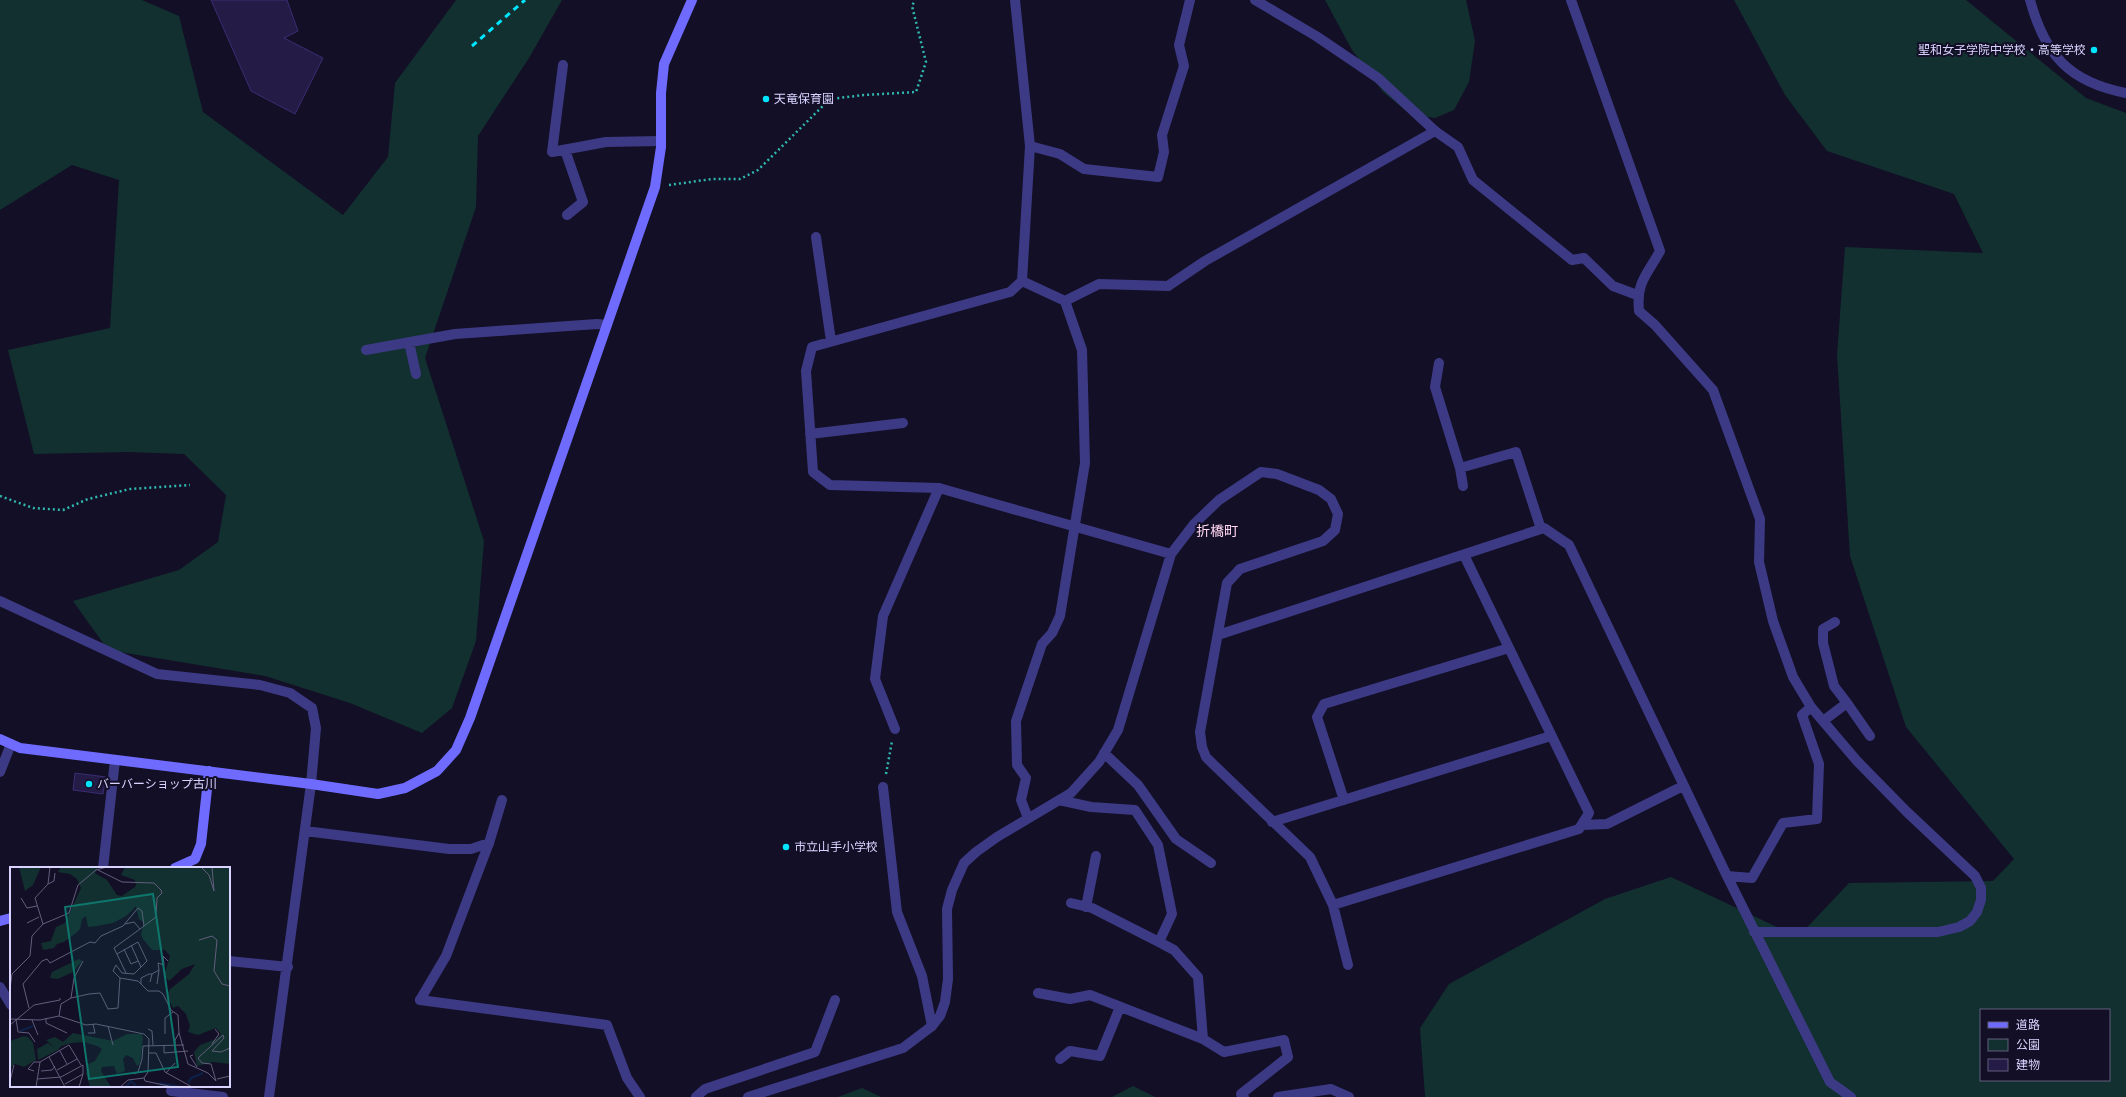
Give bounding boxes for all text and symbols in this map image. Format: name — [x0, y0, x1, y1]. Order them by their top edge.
place label: 聖和女子学院中学校・高等学校 — [1918, 42, 2086, 57]
marker: 聖和女子学院中学校・高等学校 — [2089, 45, 2099, 55]
place label: 天竜保育園 — [774, 91, 834, 106]
marker: 天竜保育園 — [761, 94, 771, 104]
district label: 折橋町 — [1196, 522, 1238, 540]
place label: バーバーショップ古川 — [97, 776, 217, 791]
marker: バーバーショップ古川 — [84, 779, 94, 789]
place label: 市立山手小学校 — [794, 839, 878, 854]
marker: 市立山手小学校 — [781, 842, 791, 852]
inset map — [10, 867, 230, 1087]
legend — [1980, 1009, 2110, 1081]
text: 道路 — [2016, 1017, 2040, 1032]
text: 公園 — [2016, 1037, 2040, 1052]
text: 建物 — [2016, 1057, 2040, 1072]

